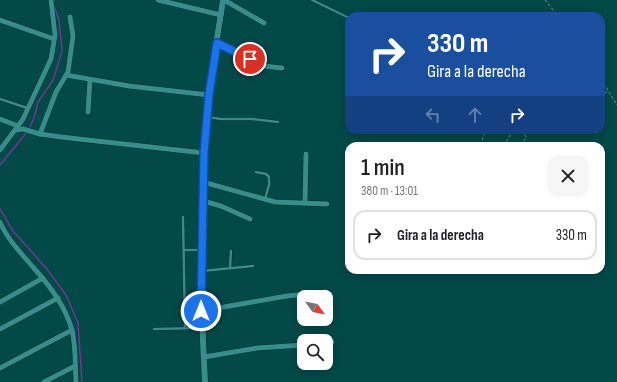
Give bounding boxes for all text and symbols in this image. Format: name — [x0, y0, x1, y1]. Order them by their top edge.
text: 330 m — [427, 27, 488, 60]
icon: right — [361, 28, 413, 80]
pin — [233, 42, 267, 76]
icon: arrive — [239, 48, 261, 70]
text: Gira a la derecha — [427, 61, 526, 82]
icon: left — [422, 104, 444, 126]
icon: ahead — [464, 104, 486, 126]
icon: right — [506, 104, 528, 126]
text: 1 min — [361, 153, 405, 182]
button: close — [547, 155, 589, 197]
text: 380 m · 13:01 — [361, 183, 418, 199]
icon: right — [363, 224, 385, 246]
text: Gira a la derecha — [397, 226, 484, 245]
text: 330 m — [556, 226, 587, 245]
position arrow — [180, 290, 222, 332]
north arrow — [297, 290, 333, 326]
map controls — [297, 290, 333, 370]
button: search — [297, 334, 333, 370]

